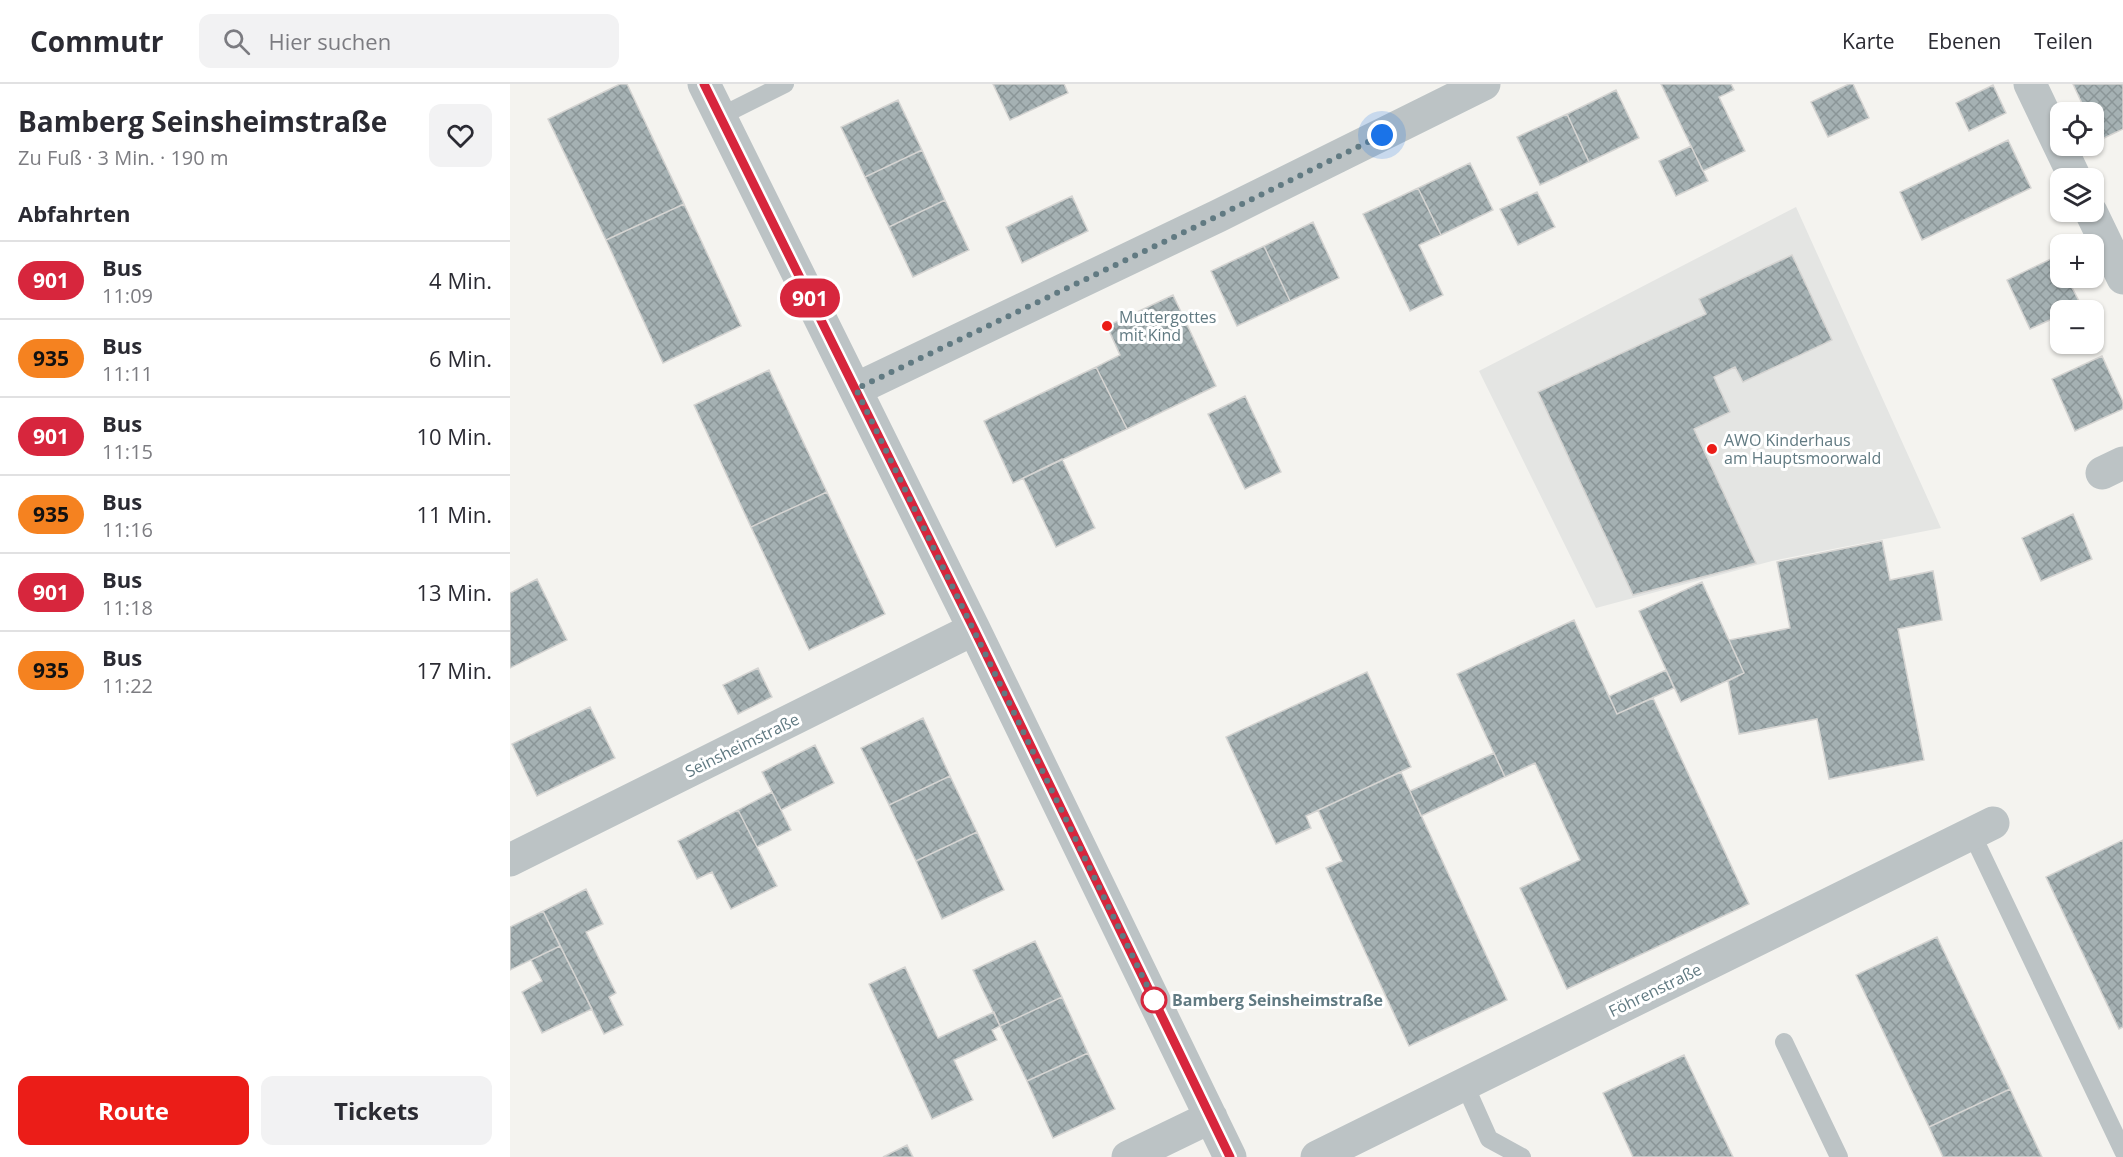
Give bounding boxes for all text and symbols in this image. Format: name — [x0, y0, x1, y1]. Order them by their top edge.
search box — [199, 14, 619, 68]
text: Commutr — [30, 22, 163, 60]
icon: search — [220, 25, 253, 58]
text: Hier suchen — [268, 26, 391, 56]
text: Karte — [1842, 27, 1895, 55]
text: Ebenen — [1928, 27, 2001, 55]
text: Teilen — [2034, 27, 2093, 55]
text: Bamberg Seinsheimstraße — [18, 102, 387, 140]
map controls — [2050, 102, 2104, 354]
button: locate — [2050, 102, 2104, 156]
button: heart — [429, 104, 492, 167]
your location — [1367, 120, 1397, 150]
text: Zu Fuß · 3 Min. · 190 m — [18, 144, 228, 171]
button: layers — [2050, 168, 2104, 222]
text: Abfahrten — [18, 198, 130, 228]
button: + — [2050, 234, 2104, 288]
text: Bus — [102, 252, 142, 282]
text: 4 Min. — [429, 265, 492, 295]
text: 901 — [33, 266, 69, 294]
line badge: 901 — [776, 278, 844, 318]
text: 11:09 — [102, 282, 153, 309]
text: 901 — [792, 284, 828, 312]
button: − — [2050, 300, 2104, 354]
place label: Muttergottes mit Kind — [1119, 306, 1216, 346]
marker: Muttergottes mit Kind — [1100, 319, 1114, 333]
text: Bus — [102, 330, 142, 360]
text: 6 Min. — [429, 343, 492, 373]
text: 935 — [33, 344, 69, 372]
text: 11:11 — [102, 360, 153, 387]
text: Bus — [102, 408, 142, 438]
text: 10 Min. — [417, 421, 492, 451]
text: 901 — [33, 422, 69, 450]
place label: AWO Kinderhaus am Hauptsmoorwald — [1724, 429, 1881, 469]
text: 11:15 — [102, 438, 153, 465]
marker: AWO Kinderhaus am Hauptsmoorwald — [1705, 442, 1719, 456]
text: Bus — [102, 486, 142, 516]
text: 11 Min. — [417, 499, 492, 529]
text: 935 — [33, 500, 69, 528]
text: 11:16 — [102, 516, 153, 543]
text: Bus — [102, 564, 142, 594]
text: 13 Min. — [417, 577, 492, 607]
text: 901 — [33, 578, 69, 606]
text: 11:18 — [102, 594, 153, 621]
text: Bus — [102, 642, 142, 672]
text: 17 Min. — [417, 655, 492, 685]
text: 935 — [33, 656, 69, 684]
text: 11:22 — [102, 672, 153, 699]
street label: Seinsheimstraße — [681, 708, 803, 782]
street label: Föhrenstraße — [1605, 958, 1705, 1022]
marker: Bamberg Seinsheimstraße — [1141, 987, 1167, 1013]
place label: Bamberg Seinsheimstraße — [1172, 989, 1383, 1011]
button: Route — [18, 1076, 249, 1145]
button: Tickets — [261, 1076, 492, 1145]

